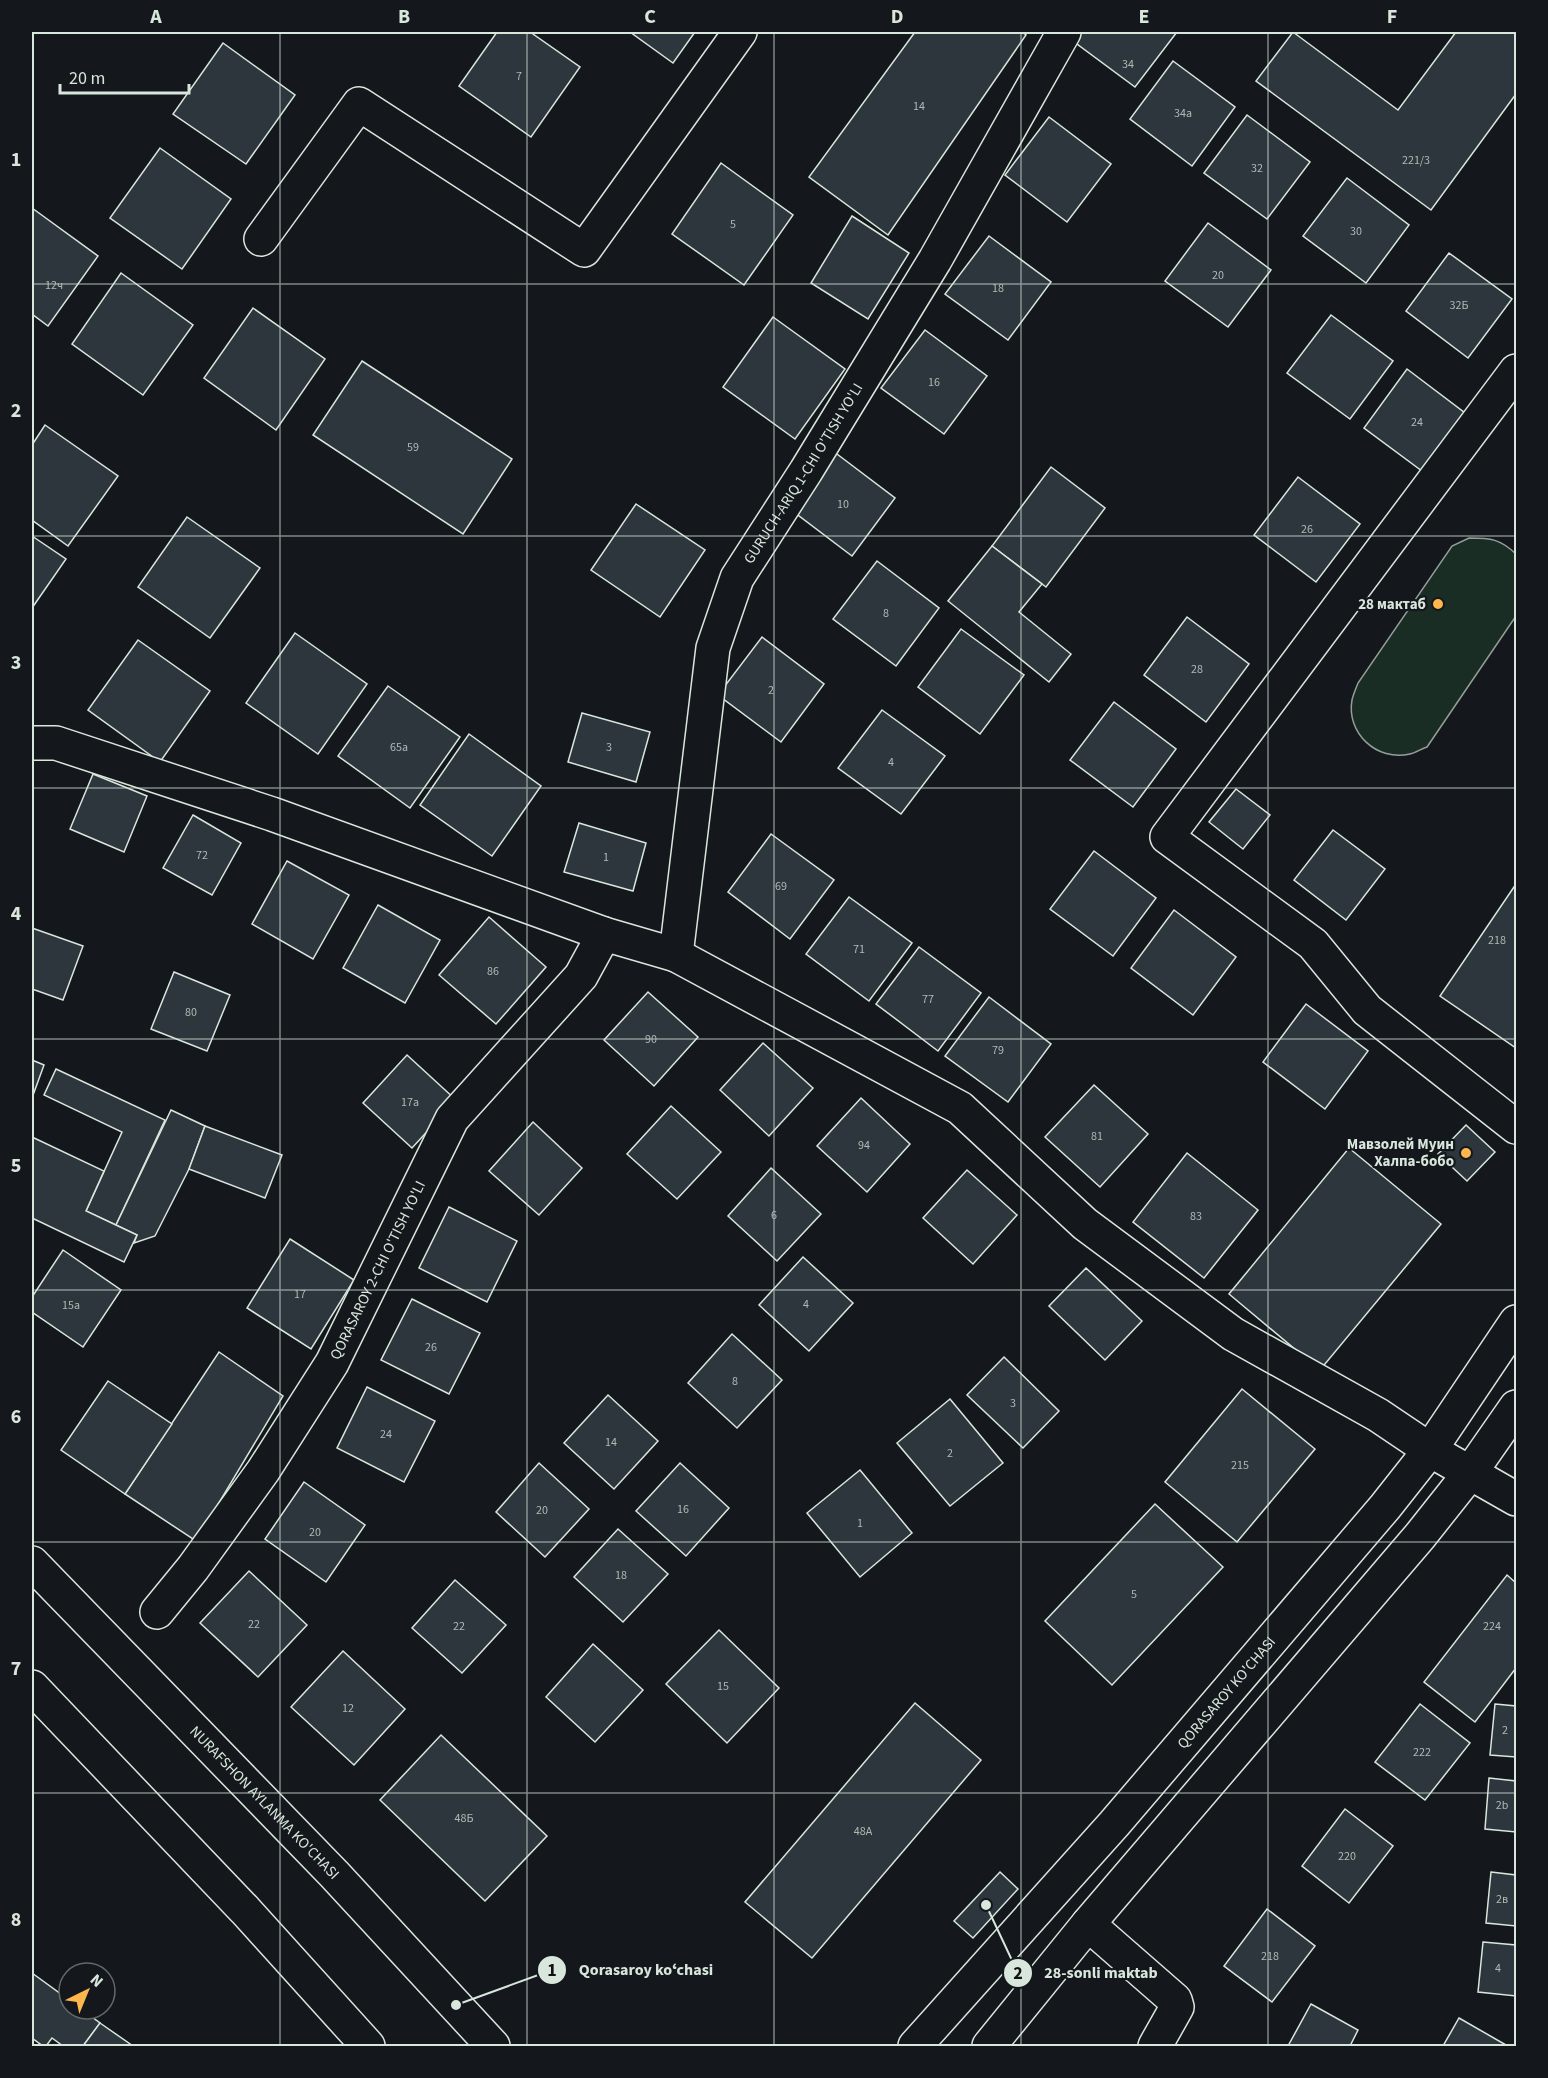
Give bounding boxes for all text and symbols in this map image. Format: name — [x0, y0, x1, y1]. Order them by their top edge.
text: A — [149, 3, 162, 31]
text: B — [398, 3, 410, 31]
text: C — [644, 3, 656, 31]
text: D — [891, 3, 903, 31]
text: E — [1139, 3, 1149, 31]
text: F — [1387, 3, 1397, 31]
house number: 34 — [1122, 56, 1134, 73]
scale bar — [60, 57, 189, 95]
text: 20 m — [69, 66, 105, 91]
house number: 7 — [516, 68, 522, 85]
house number: 14 — [913, 98, 925, 115]
house number: 34а — [1174, 105, 1192, 122]
text: 1 — [11, 146, 21, 174]
house number: 221/3 — [1402, 152, 1430, 169]
house number: 32 — [1251, 160, 1263, 177]
house number: 5 — [730, 216, 736, 233]
house number: 30 — [1350, 223, 1362, 240]
house number: 20 — [1212, 267, 1224, 284]
house number: 12ч — [45, 277, 63, 294]
house number: 18 — [992, 280, 1004, 297]
house number: 32Б — [1450, 297, 1468, 314]
house number: 16 — [928, 374, 940, 391]
street label: GURUCH-ARIQ 1-CHI O'TISH YO'LI — [739, 379, 868, 568]
text: 2 — [11, 397, 21, 425]
house number: 24 — [1411, 414, 1423, 431]
house number: 59 — [407, 439, 419, 456]
house number: 10 — [837, 496, 849, 513]
house number: 26 — [1301, 521, 1313, 538]
place label: 28 мактаб — [1358, 594, 1426, 615]
marker: 28 мактаб — [1431, 597, 1445, 611]
house number: 8 — [883, 605, 889, 622]
text: 3 — [11, 649, 21, 677]
house number: 28 — [1191, 661, 1203, 678]
house number: 2 — [768, 682, 774, 699]
house number: 65a — [390, 739, 408, 756]
house number: 3 — [606, 739, 612, 756]
house number: 4 — [888, 754, 894, 771]
house number: 72 — [196, 847, 208, 864]
house number: 1 — [603, 849, 609, 866]
house number: 69 — [775, 878, 787, 895]
text: 4 — [11, 900, 22, 928]
house number: 218 — [1488, 932, 1506, 949]
house number: 71 — [853, 941, 865, 958]
house number: 86 — [487, 963, 499, 980]
house number: 77 — [922, 991, 934, 1008]
house number: 80 — [185, 1004, 197, 1021]
house number: 90 — [645, 1031, 657, 1048]
house number: 79 — [992, 1042, 1004, 1059]
house number: 17a — [401, 1094, 419, 1111]
house number: 81 — [1091, 1128, 1103, 1145]
place label: Мавзолей Муин Халпа-бобо — [1347, 1134, 1454, 1172]
house number: 94 — [858, 1137, 870, 1154]
marker: Мавзолей Муин Халпа-бобо — [1459, 1146, 1473, 1160]
text: 5 — [11, 1152, 21, 1180]
street label: QORASAROY 2-CHI O'TISH YO'LI — [325, 1177, 431, 1363]
house number: 6 — [771, 1207, 777, 1224]
house number: 83 — [1190, 1208, 1202, 1225]
house number: 17 — [294, 1286, 306, 1303]
house number: 4 — [803, 1296, 809, 1313]
house number: 15a — [62, 1297, 80, 1314]
house number: 26 — [425, 1339, 437, 1356]
house number: 8 — [732, 1373, 738, 1390]
house number: 3 — [1010, 1395, 1016, 1412]
text: 6 — [11, 1403, 21, 1431]
house number: 24 — [380, 1426, 392, 1443]
house number: 14 — [605, 1434, 617, 1451]
house number: 2 — [947, 1445, 953, 1462]
house number: 215 — [1231, 1457, 1249, 1474]
house number: 16 — [677, 1501, 689, 1518]
house number: 20 — [536, 1502, 548, 1519]
house number: 1 — [857, 1515, 863, 1532]
house number: 20 — [309, 1524, 321, 1541]
house number: 18 — [615, 1567, 627, 1584]
house number: 5 — [1131, 1586, 1137, 1603]
house number: 22 — [248, 1616, 260, 1633]
house number: 22 — [453, 1618, 465, 1635]
house number: 224 — [1483, 1618, 1501, 1635]
street label: QORASAROY KO'CHASI — [1173, 1632, 1281, 1754]
text: 7 — [11, 1655, 21, 1683]
house number: 15 — [717, 1678, 729, 1695]
house number: 12 — [342, 1700, 354, 1717]
street label: NURAFSHON AYLANMA KO'CHASI — [185, 1722, 344, 1884]
house number: 2 — [1502, 1722, 1508, 1739]
house number: 222 — [1413, 1744, 1431, 1761]
house number: 2b — [1496, 1797, 1509, 1814]
house number: 48Б — [455, 1810, 473, 1827]
house number: 48A — [854, 1823, 873, 1840]
house number: 220 — [1338, 1848, 1356, 1865]
house number: 2в — [1496, 1891, 1508, 1908]
text: 8 — [11, 1906, 21, 1934]
house number: 218 — [1261, 1948, 1279, 1965]
callout: Qorasaroy koʻchasi — [537, 1953, 725, 1987]
callout: 28-sonli maktab — [1003, 1956, 1170, 1990]
text: 1 — [547, 1958, 557, 1983]
text: Qorasaroy koʻchasi — [579, 1959, 713, 1981]
house number: 4 — [1495, 1960, 1501, 1977]
north arrow — [57, 1961, 117, 2021]
text: 2 — [1013, 1961, 1023, 1986]
text: 28-sonli maktab — [1044, 1962, 1158, 1984]
text: N — [85, 1969, 108, 1992]

